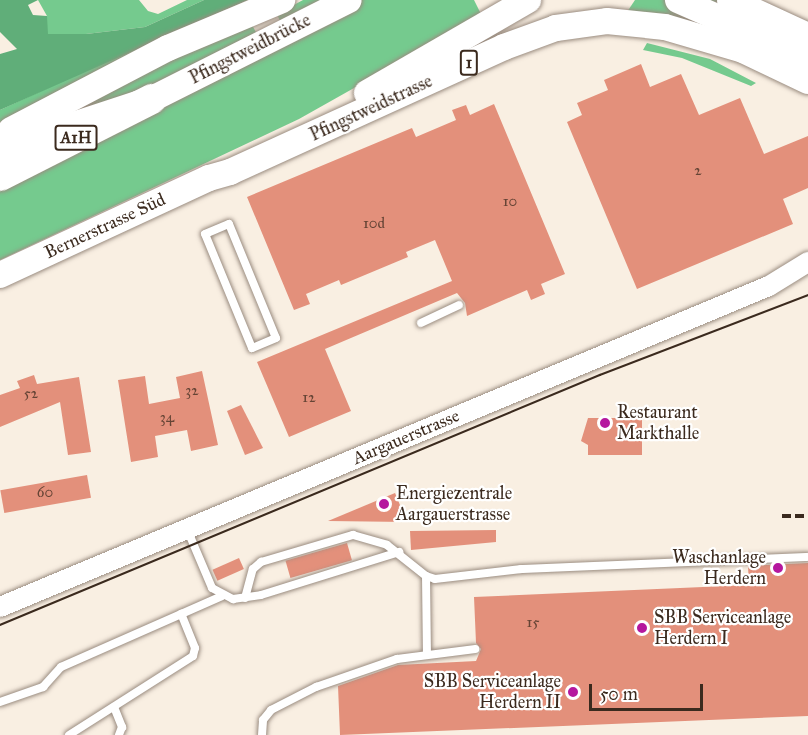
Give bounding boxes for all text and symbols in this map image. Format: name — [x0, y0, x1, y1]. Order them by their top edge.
street label: Pfingstweidbrücke — [186, 9, 314, 89]
road number: 1 — [458, 50, 480, 76]
street label: Pfingstweidstrasse — [306, 70, 436, 146]
road number: A1H — [54, 125, 98, 151]
house number: 2 — [694, 162, 702, 180]
street label: Bernerstrasse Süd — [41, 189, 169, 263]
house number: 10 — [503, 193, 517, 211]
house number: 10d — [363, 215, 385, 233]
house number: 32 — [185, 382, 199, 400]
house number: 52 — [24, 385, 38, 403]
house number: 12 — [302, 389, 316, 407]
place label: Restaurant Markthalle — [617, 402, 699, 444]
street label: Aargauerstrasse — [349, 405, 463, 469]
house number: 34 — [160, 409, 174, 427]
marker: Restaurant Markthalle — [598, 416, 612, 430]
place label: Energiezentrale Aargauerstrasse — [396, 483, 512, 526]
house number: 60 — [37, 484, 53, 502]
marker: Energiezentrale Aargauerstrasse — [377, 497, 391, 511]
place label: Waschanlage Herdern — [672, 547, 766, 590]
marker: Waschanlage Herdern — [771, 561, 785, 575]
place label: SBB Serviceanlage Herdern I — [654, 607, 791, 650]
house number: 15 — [527, 614, 539, 632]
marker: SBB Serviceanlage Herdern I — [635, 621, 649, 635]
place label: SBB Serviceanlage Herdern II — [424, 671, 561, 714]
scale bar — [592, 672, 706, 710]
text: 50 m — [600, 683, 638, 705]
marker: SBB Serviceanlage Herdern II — [566, 685, 580, 699]

